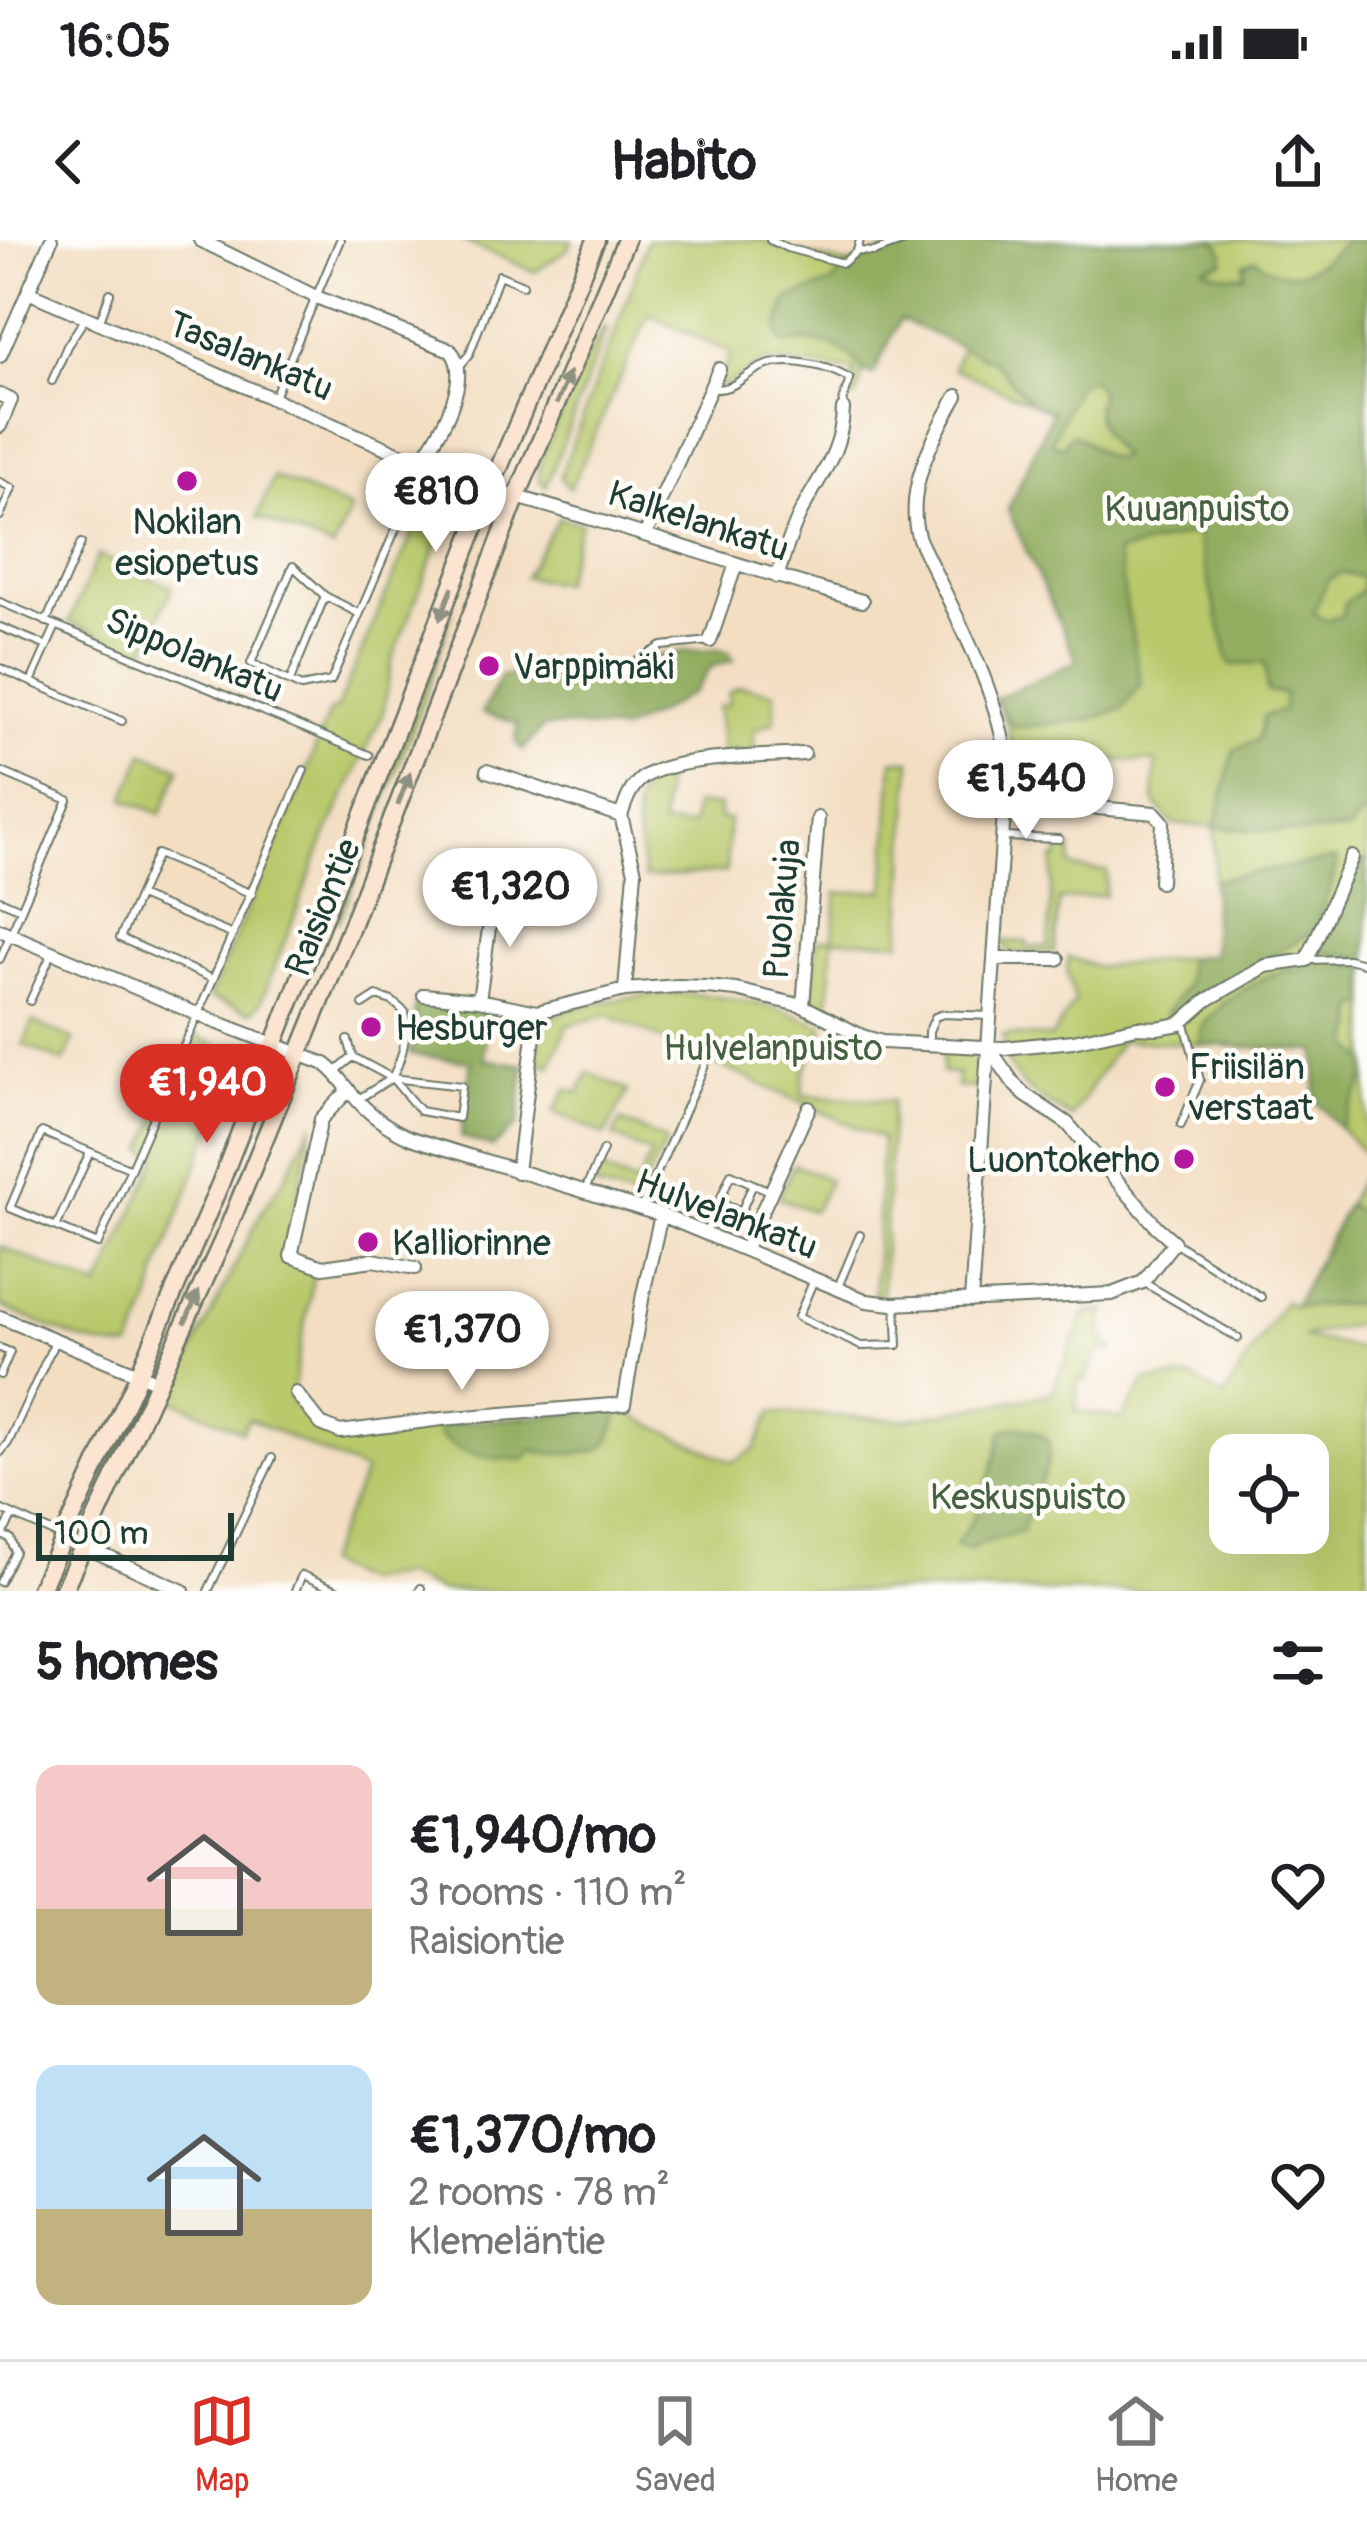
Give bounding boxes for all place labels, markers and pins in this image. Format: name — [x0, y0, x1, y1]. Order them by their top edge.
pin: €810 — [365, 453, 507, 555]
marker: Nokilan esiopetus — [174, 468, 200, 494]
place label: Nokilan esiopetus — [115, 500, 259, 586]
place label: Varppimäki — [513, 645, 674, 690]
marker: Varppimäki — [476, 653, 502, 679]
pin: €1,540 — [928, 740, 1124, 842]
pin: €1,320 — [412, 848, 608, 950]
place label: Hesburger — [395, 1006, 548, 1051]
marker: Hesburger — [358, 1014, 384, 1040]
pin: €1,940 — [109, 1044, 305, 1146]
place label: Friisilän verstaat — [1188, 1045, 1314, 1131]
marker: Friisilän verstaat — [1152, 1074, 1178, 1100]
place label: Luontokerho — [967, 1138, 1160, 1183]
marker: Luontokerho — [1171, 1146, 1197, 1172]
place label: Kalliorinne — [392, 1221, 551, 1266]
marker: Kalliorinne — [355, 1229, 381, 1255]
pin: €1,370 — [364, 1291, 560, 1393]

